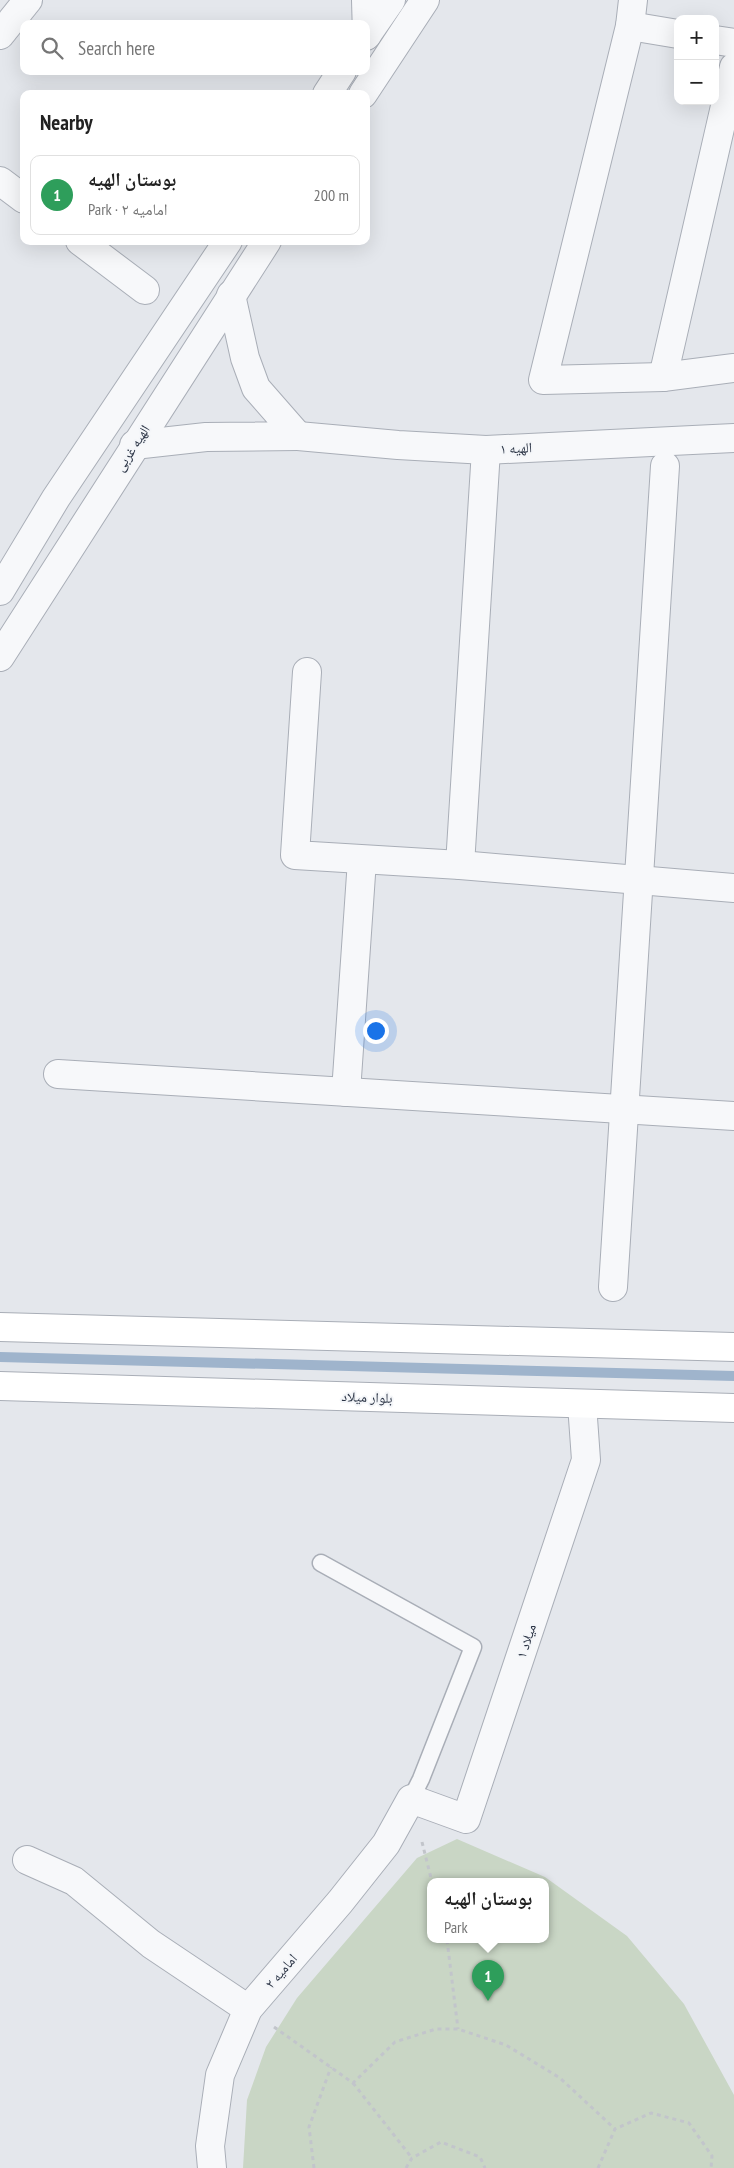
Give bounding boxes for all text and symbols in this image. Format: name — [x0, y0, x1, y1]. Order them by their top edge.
map controls — [674, 15, 719, 105]
button: + — [674, 15, 719, 60]
search box — [20, 20, 370, 75]
icon: search — [38, 34, 66, 62]
text: Search here — [78, 36, 155, 60]
button: − — [674, 60, 719, 105]
text: Nearby — [40, 109, 93, 136]
text: بوستان الهیه — [88, 167, 176, 191]
text: 1 — [53, 185, 61, 205]
text: 200 m — [314, 185, 349, 205]
text: Park · امامیه ۲ — [88, 199, 168, 219]
street label: الهیه غربی — [110, 421, 154, 475]
street label: الهیه ۱ — [499, 438, 533, 458]
your location — [363, 1018, 389, 1044]
street label: بلوار میلاد — [341, 1387, 393, 1407]
street label: میلاد ۱ — [512, 1622, 540, 1660]
popup — [427, 1878, 549, 1943]
text: بوستان الهیه — [444, 1886, 532, 1910]
text: Park — [444, 1917, 468, 1937]
street label: امامیه ۲ — [261, 1950, 301, 1992]
pin: 1 — [472, 1960, 504, 2001]

